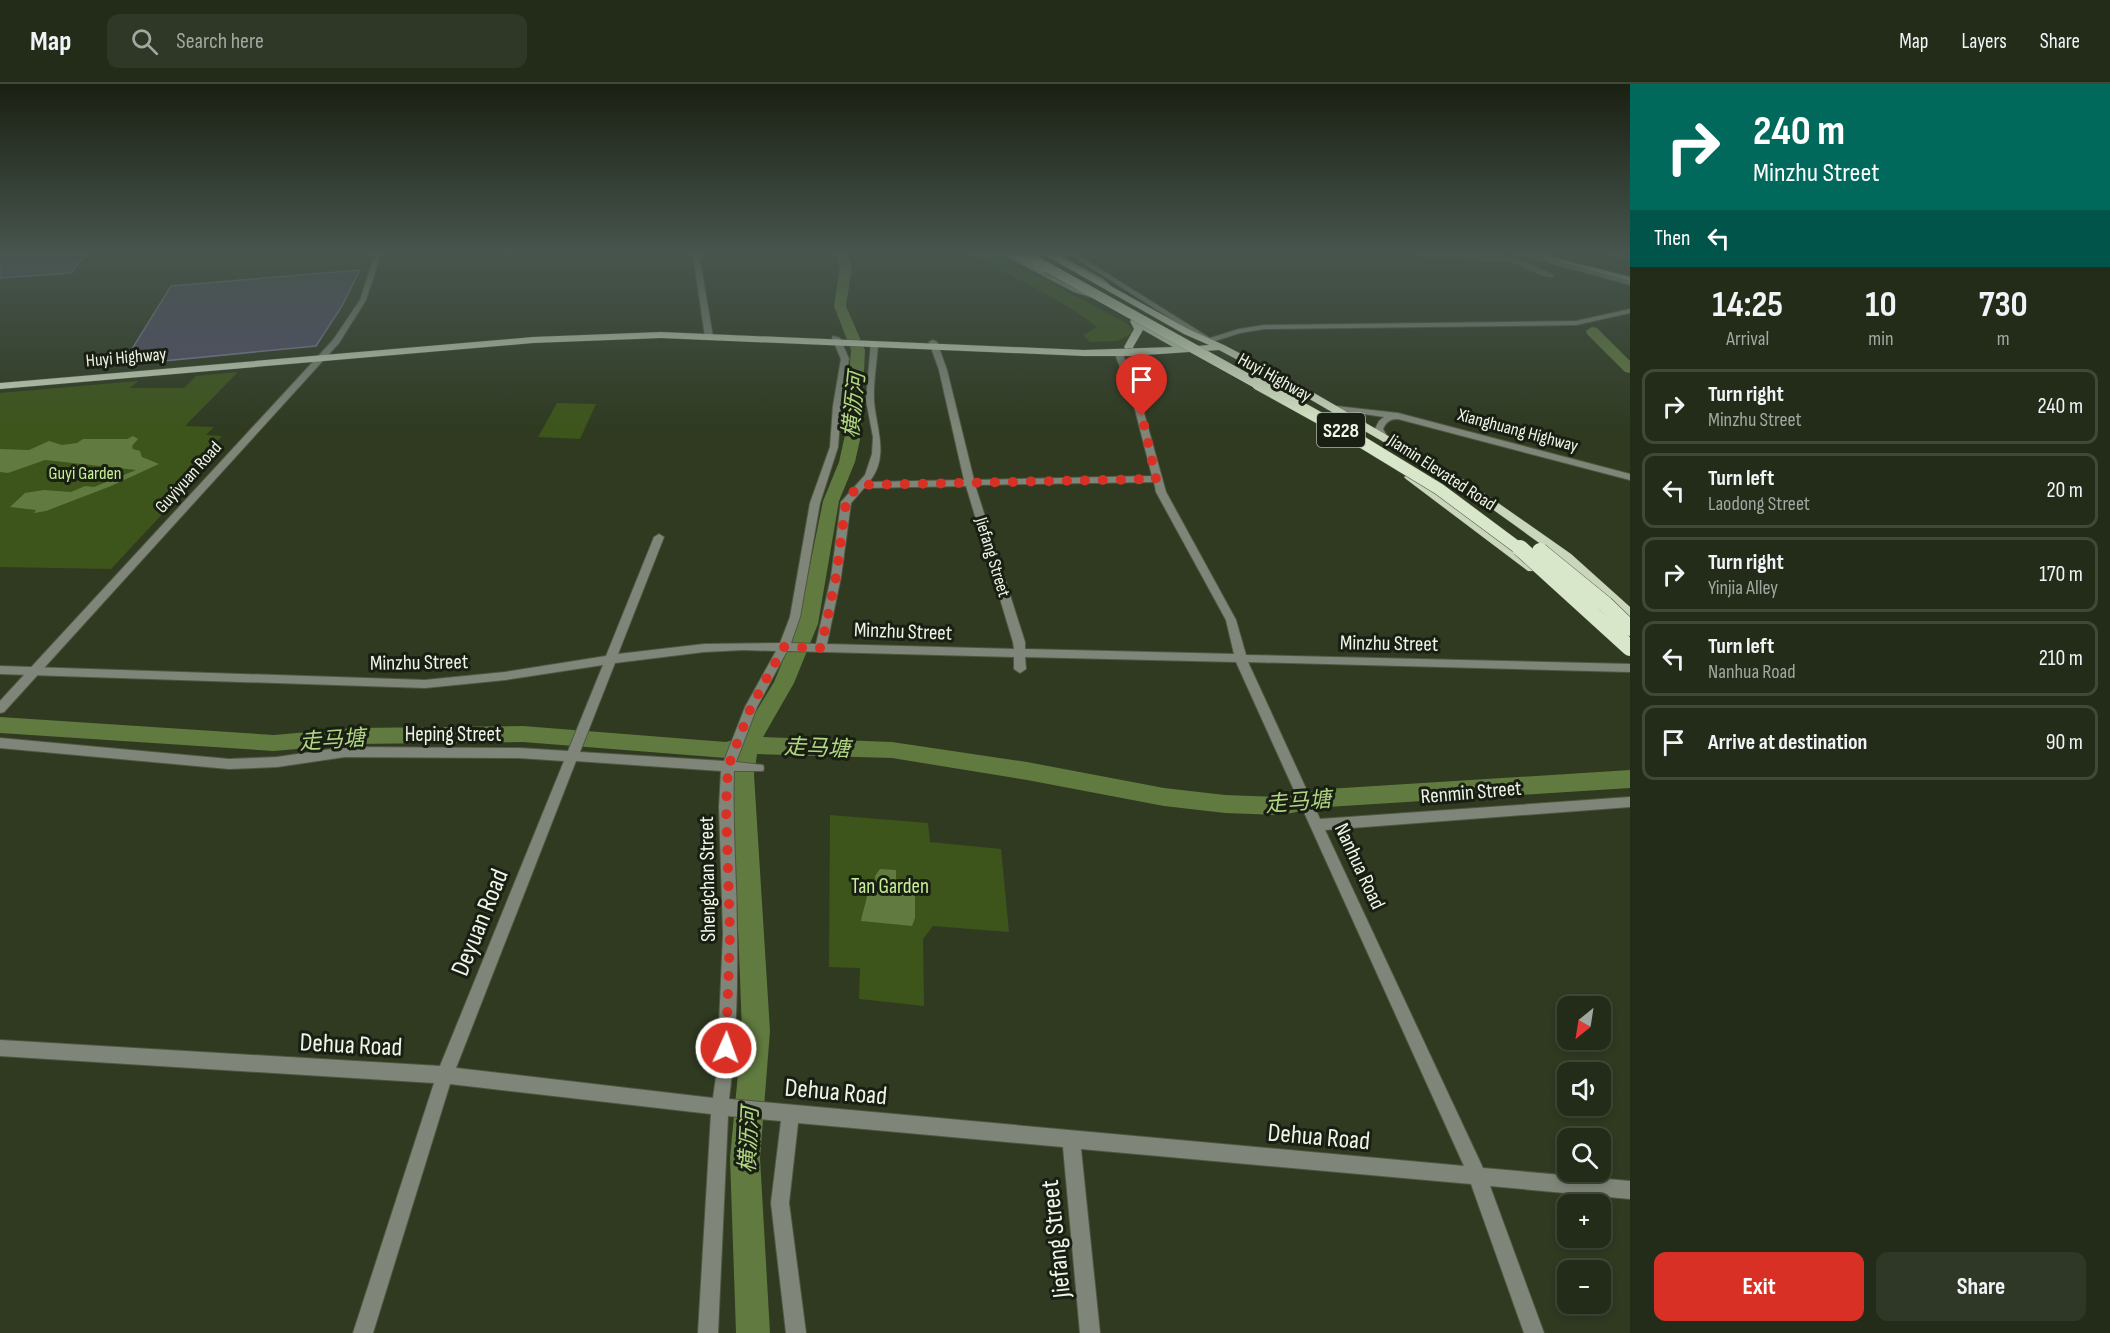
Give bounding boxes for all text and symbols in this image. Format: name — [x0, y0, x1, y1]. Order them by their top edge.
search box — [107, 14, 527, 68]
text: Map — [30, 25, 71, 58]
icon: search — [128, 25, 161, 58]
text: Search here — [176, 28, 264, 55]
text: Map — [1899, 29, 1928, 54]
text: Layers — [1961, 29, 2007, 54]
text: Share — [2040, 29, 2080, 54]
text: 240 m — [1753, 106, 1845, 157]
icon: right — [1654, 108, 1732, 186]
text: Minzhu Street — [1753, 157, 1879, 189]
icon: left — [1702, 222, 1735, 255]
text: Then — [1654, 225, 1690, 252]
text: 14:25 — [1712, 284, 1783, 327]
text: 10 — [1865, 284, 1897, 327]
text: 730 — [1979, 284, 2028, 327]
text: Arrival — [1726, 327, 1769, 351]
text: min — [1868, 327, 1893, 351]
text: m — [1997, 327, 2010, 351]
street label: Huyi Highway — [85, 344, 167, 371]
street label: Huyi Highway — [1234, 349, 1315, 406]
pin — [1116, 354, 1167, 416]
icon: arrive — [1125, 363, 1158, 396]
water label: 横沥河 — [838, 367, 872, 439]
text: Turn right — [1708, 381, 1784, 408]
icon: right — [1657, 390, 1690, 423]
text: 240 m — [2037, 393, 2083, 420]
street label: Xianghuang Highway — [1454, 404, 1580, 457]
text: Minzhu Street — [1708, 408, 1802, 432]
road number: S228 — [1317, 413, 1365, 447]
street label: Jiamin Elevated Road — [1383, 429, 1499, 515]
street label: Guyiyuan Road — [151, 437, 226, 517]
park label: Guyi Garden — [49, 463, 121, 484]
text: Turn left — [1708, 465, 1774, 492]
icon: left — [1657, 474, 1690, 507]
text: 20 m — [2047, 477, 2083, 504]
text: Laodong Street — [1708, 492, 1810, 516]
street label: Jiefang Street — [970, 514, 1015, 600]
text: Turn right — [1708, 549, 1784, 576]
icon: right — [1657, 558, 1690, 591]
text: 170 m — [2039, 561, 2083, 588]
text: Yinjia Alley — [1708, 576, 1778, 600]
street label: Minzhu Street — [853, 617, 953, 646]
street label: Minzhu Street — [1340, 630, 1438, 657]
text: Turn left — [1708, 633, 1774, 660]
icon: left — [1657, 642, 1690, 675]
text: 210 m — [2039, 645, 2083, 672]
street label: Minzhu Street — [370, 649, 468, 676]
text: Nanhua Road — [1708, 660, 1796, 684]
street label: Heping Street — [405, 722, 501, 747]
water label: 走马塘 — [298, 724, 370, 756]
icon: arrive — [1657, 726, 1690, 759]
text: Arrive at destination — [1708, 729, 1867, 756]
text: 90 m — [2046, 729, 2083, 756]
water label: 走马塘 — [783, 734, 854, 763]
street label: Renmin Street — [1420, 776, 1522, 809]
water label: 走马塘 — [1264, 786, 1336, 819]
street label: Shengchan Street — [694, 816, 721, 942]
street label: Nanhua Road — [1329, 819, 1390, 913]
street label: Deyuan Road — [445, 865, 516, 981]
park label: Tan Garden — [851, 874, 929, 899]
north arrow — [1557, 996, 1611, 1050]
map controls — [1557, 996, 1611, 1314]
position arrow — [694, 1016, 758, 1080]
street label: Dehua Road — [299, 1027, 403, 1064]
button: sound — [1557, 1062, 1611, 1116]
street label: Dehua Road — [783, 1073, 888, 1112]
water label: 横沥河 — [734, 1102, 765, 1174]
street label: Dehua Road — [1266, 1118, 1371, 1157]
button: search — [1557, 1128, 1611, 1182]
street label: Jiefang Street — [1035, 1178, 1078, 1300]
button: + — [1557, 1194, 1611, 1248]
button: Exit — [1654, 1252, 1864, 1321]
button: Share — [1876, 1252, 2086, 1321]
button: − — [1557, 1260, 1611, 1314]

